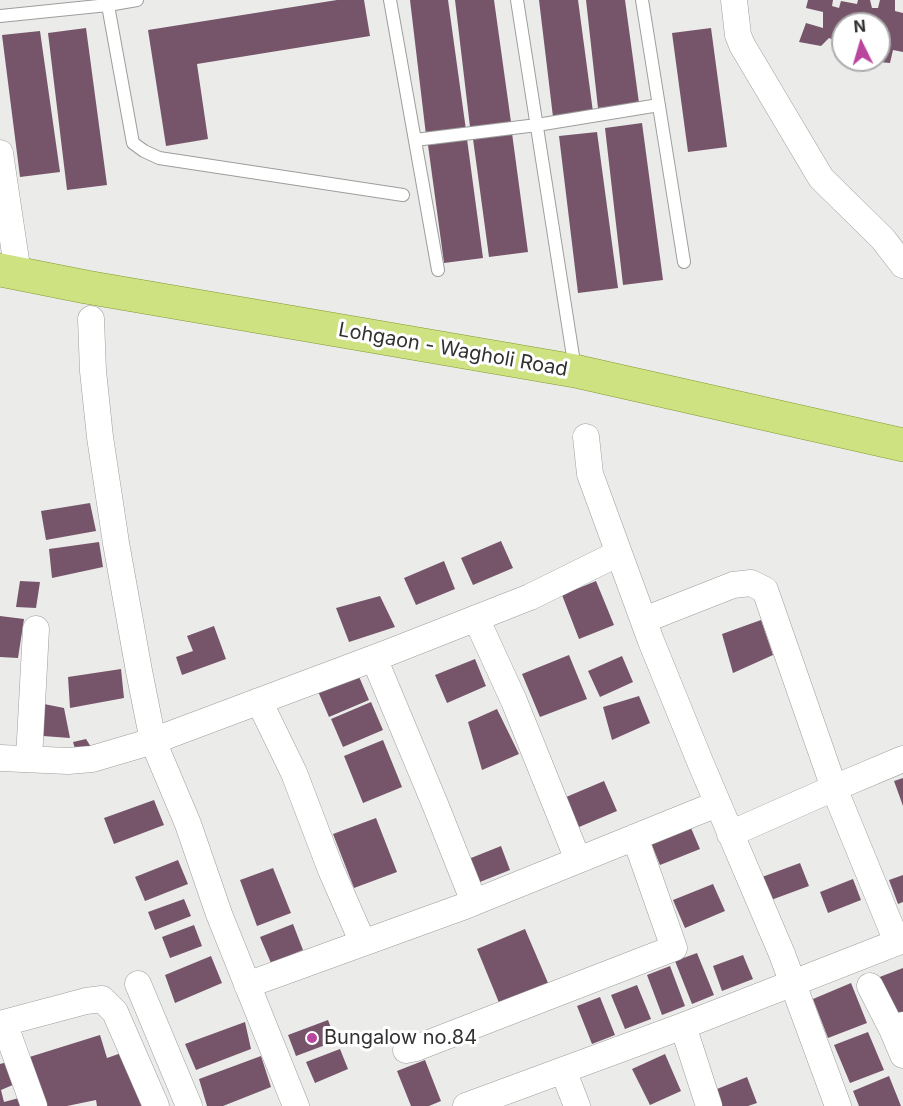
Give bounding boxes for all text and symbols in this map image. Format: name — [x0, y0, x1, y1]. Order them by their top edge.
north arrow — [831, 12, 891, 72]
text: N — [853, 16, 867, 37]
street label: Lohgaon - Wagholi Road — [336, 318, 570, 382]
place label: Bungalow no.84 — [324, 1026, 477, 1050]
marker: Bungalow no.84 — [305, 1031, 319, 1045]

